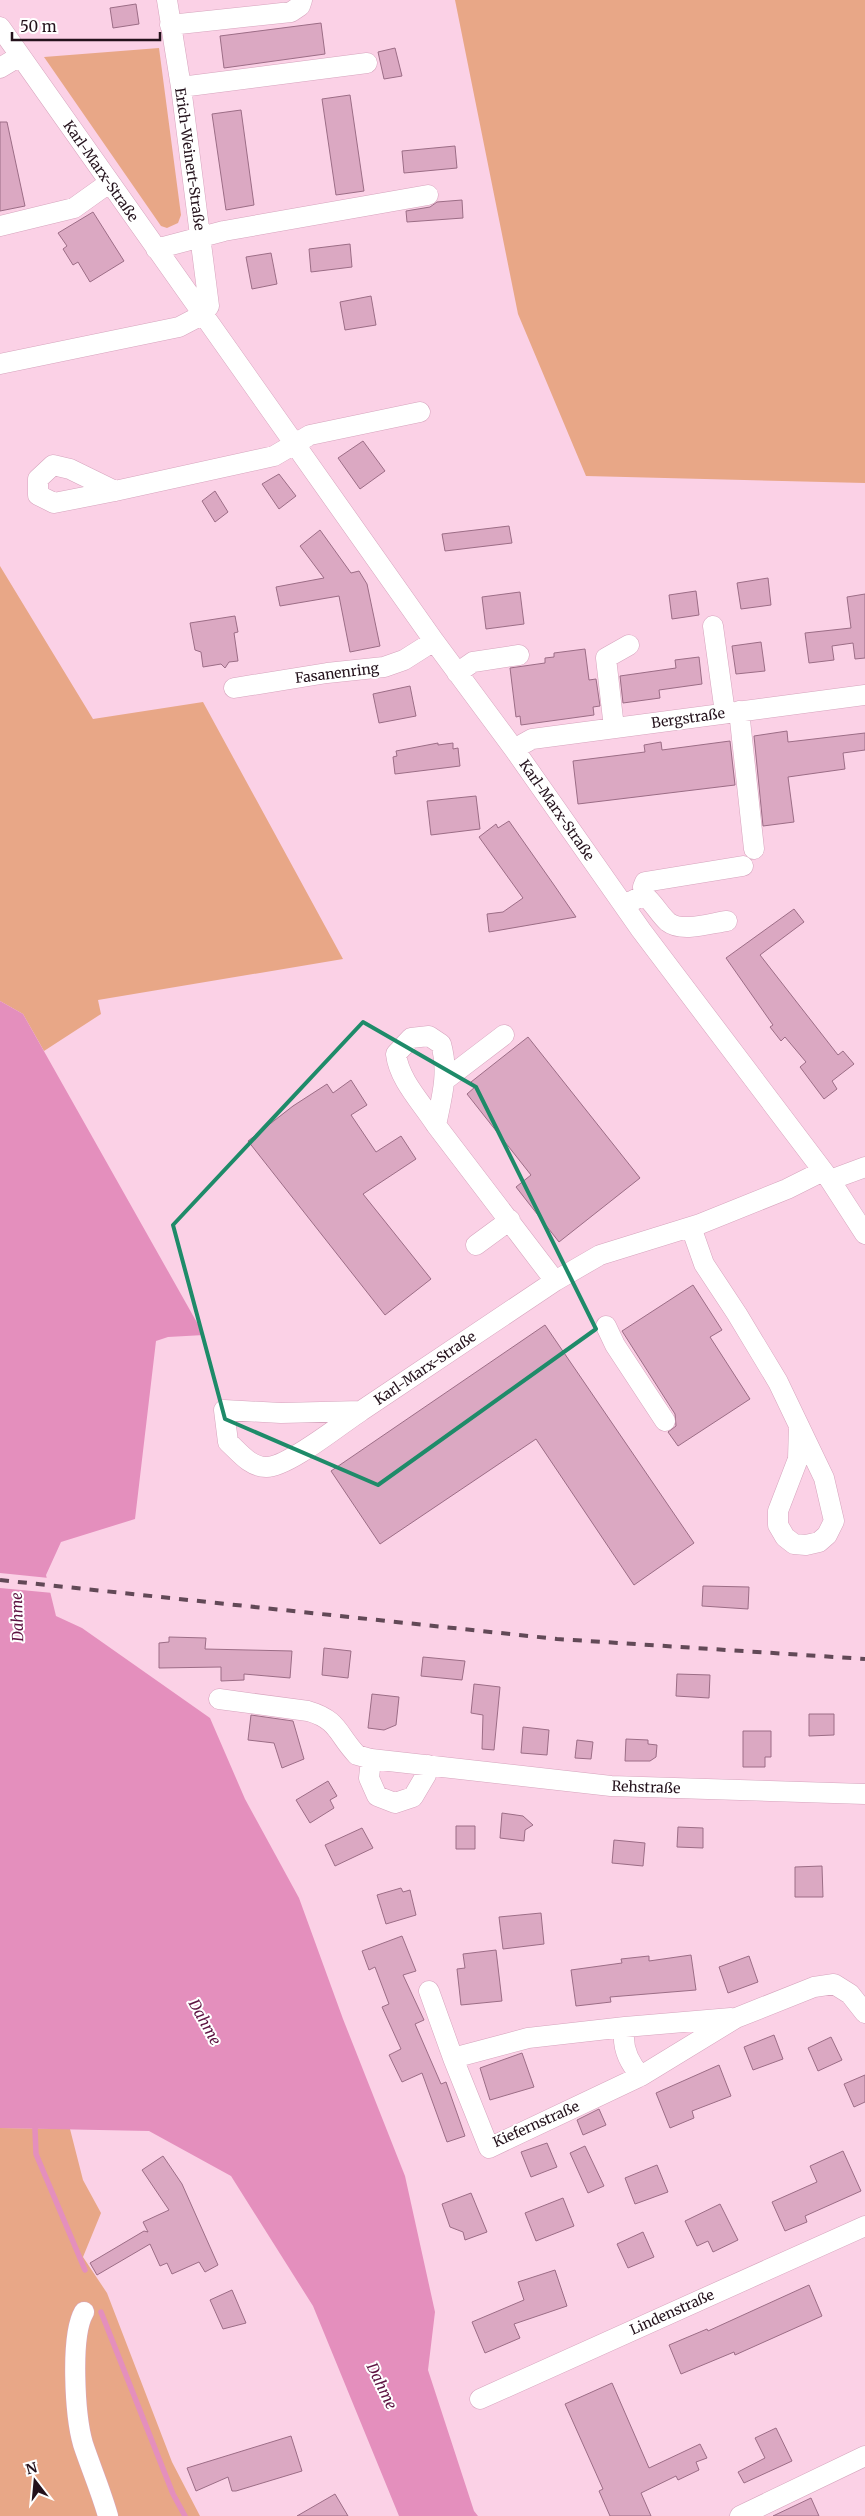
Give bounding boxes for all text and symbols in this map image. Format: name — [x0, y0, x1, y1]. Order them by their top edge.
scale bar — [12, 10, 160, 42]
text: 50 m — [20, 17, 57, 36]
street label: Erich-Weinert-Straße — [171, 86, 209, 232]
street label: Karl-Marx-Straße — [59, 117, 143, 225]
street label: Fasanenring — [294, 659, 380, 687]
street label: Bergstraße — [650, 704, 726, 732]
street label: Karl-Marx-Straße — [515, 756, 599, 864]
street label: Karl-Marx-Straße — [371, 1327, 479, 1409]
water label: Dahme — [7, 1592, 27, 1643]
street label: Rehstraße — [611, 1777, 681, 1797]
water label: Dahme — [184, 1995, 226, 2049]
street label: Kiefernstraße — [490, 2097, 582, 2151]
street label: Lindenstraße — [627, 2285, 717, 2339]
water label: Dahme — [362, 2359, 402, 2413]
north arrow — [10, 2456, 60, 2506]
text: N — [24, 2458, 39, 2479]

